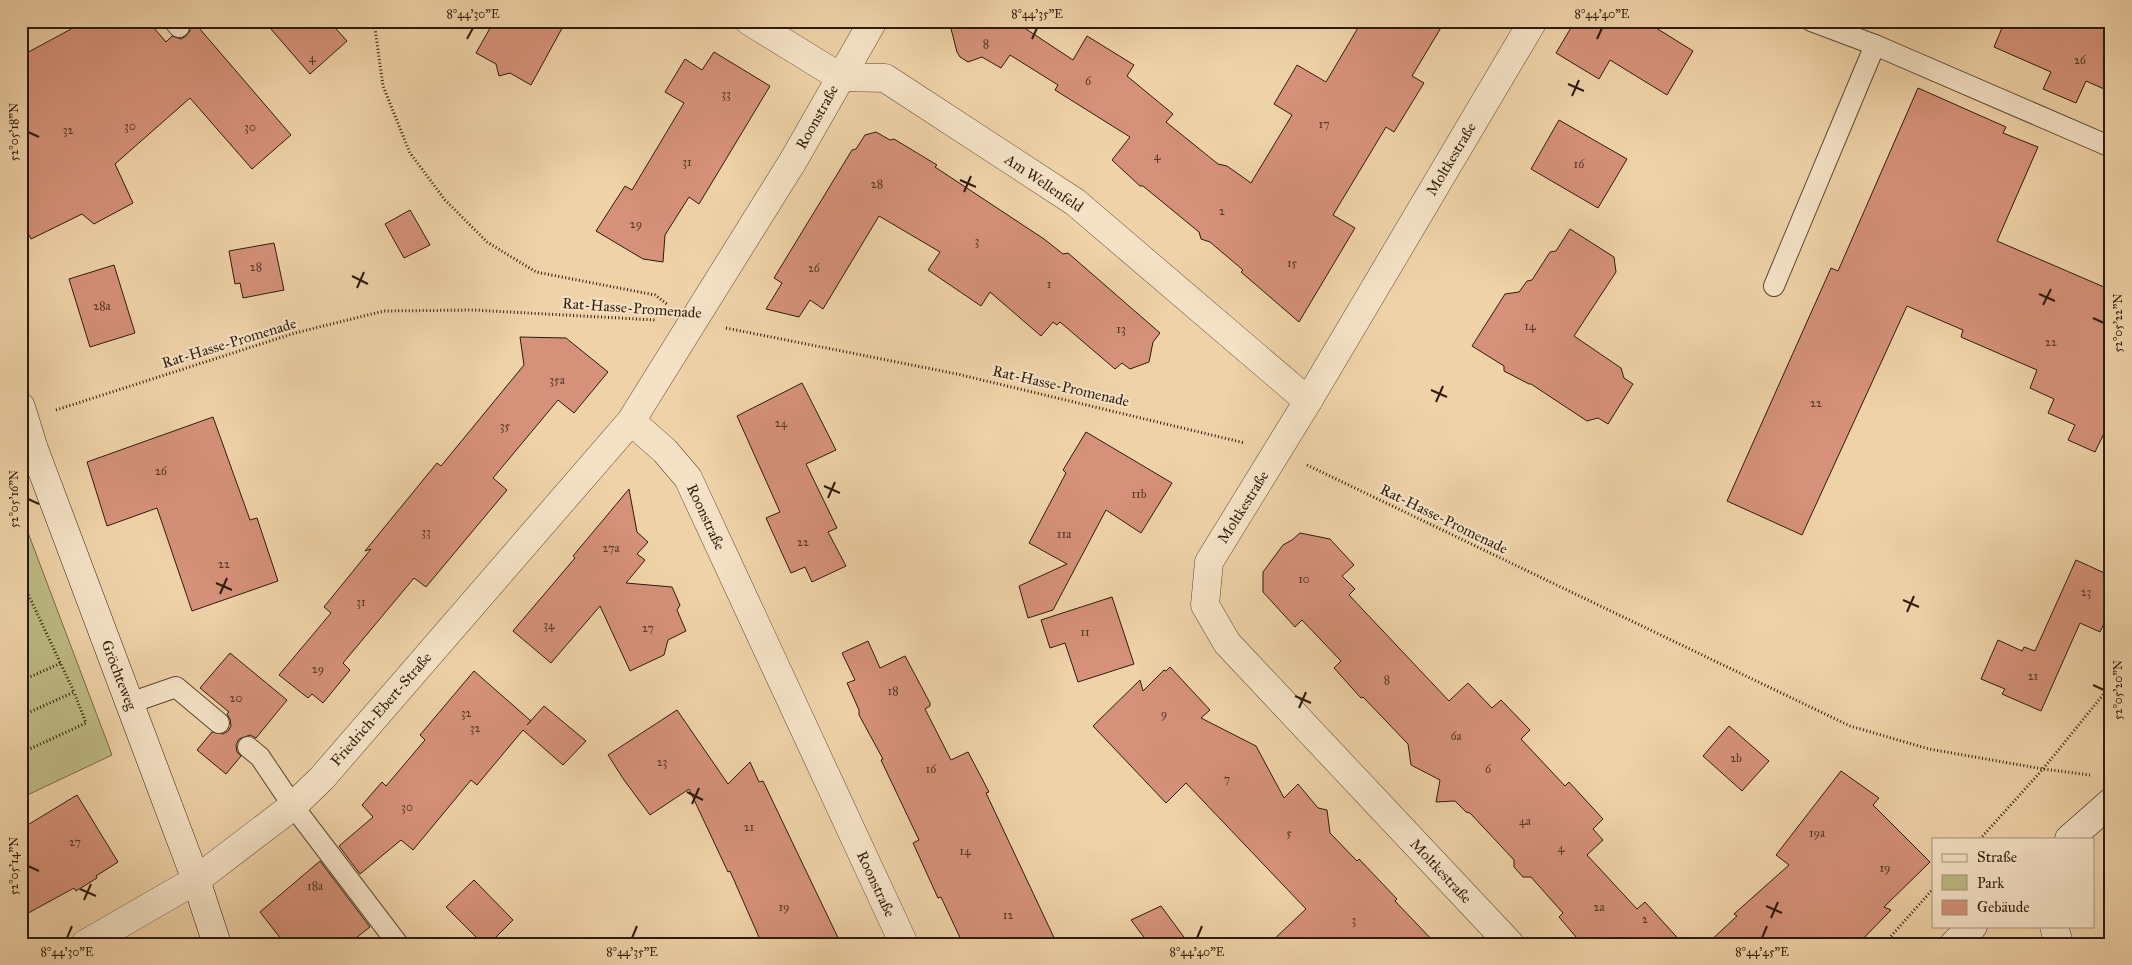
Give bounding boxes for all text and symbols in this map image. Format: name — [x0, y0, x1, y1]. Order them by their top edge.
text: 8°44'30"E — [446, 7, 500, 21]
text: 8°44'35"E — [1011, 7, 1063, 21]
text: 8°44'40"E — [1575, 7, 1630, 21]
house number: 8 — [983, 37, 989, 51]
house number: 4 — [309, 51, 316, 65]
house number: 26 — [2074, 53, 2087, 67]
house number: 6 — [1085, 74, 1092, 88]
street label: Roonstraße — [792, 82, 842, 152]
house number: 33 — [721, 87, 731, 101]
text: 52°05'18"N — [7, 103, 21, 161]
house number: 17 — [1318, 117, 1330, 131]
house number: 30 — [124, 119, 136, 133]
street label: Moltkestraße — [1422, 119, 1480, 199]
house number: 30 — [244, 120, 256, 134]
house number: 32 — [63, 123, 73, 137]
house number: 4 — [1154, 149, 1161, 163]
street label: Am Wellenfeld — [1000, 150, 1087, 216]
house number: 31 — [682, 155, 692, 169]
house number: 16 — [1574, 157, 1585, 171]
house number: 28 — [871, 177, 883, 191]
house number: 2 — [1219, 204, 1225, 218]
house number: 29 — [630, 217, 642, 231]
house number: 3 — [975, 234, 980, 248]
house number: 15 — [1287, 256, 1298, 270]
house number: 28 — [250, 260, 262, 274]
house number: 26 — [808, 261, 821, 275]
house number: 1 — [1047, 277, 1052, 291]
street label: Rat-Hasse-Promenade — [562, 294, 702, 322]
text: 52°05'22"N — [2111, 294, 2125, 352]
house number: 28a — [93, 299, 112, 313]
street label: Rat-Hasse-Promenade — [160, 314, 298, 372]
house number: 14 — [1524, 319, 1536, 333]
house number: 13 — [1116, 322, 1126, 336]
house number: 22 — [2045, 335, 2057, 349]
street label: Rat-Hasse-Promenade — [991, 362, 1131, 410]
house number: 35a — [549, 373, 566, 387]
house number: 22 — [1810, 396, 1822, 410]
house number: 24 — [775, 416, 788, 430]
house number: 35 — [500, 419, 511, 433]
house number: 26 — [155, 464, 168, 478]
street label: Moltkestraße — [1214, 467, 1272, 547]
text: 52°05'16"N — [7, 470, 21, 528]
street label: Rat-Hasse-Promenade — [1377, 480, 1511, 558]
street label: Roonstraße — [683, 481, 729, 553]
house number: 11b — [1131, 487, 1147, 501]
house number: 33 — [421, 525, 431, 539]
house number: 11a — [1057, 527, 1072, 541]
house number: 22 — [797, 535, 809, 549]
house number: 27a — [602, 541, 620, 555]
house number: 22 — [218, 557, 230, 571]
house number: 10 — [1298, 572, 1310, 586]
house number: 23 — [2081, 585, 2092, 599]
house number: 31 — [356, 595, 366, 609]
house number: 34 — [543, 618, 555, 632]
house number: 27 — [642, 621, 654, 635]
house number: 11 — [1080, 625, 1090, 639]
street label: Gröchteweg — [97, 638, 141, 713]
street label: Friedrich-Ebert-Straße — [327, 648, 435, 770]
text: 52°05'20"N — [2111, 660, 2125, 720]
house number: 29 — [312, 662, 324, 676]
house number: 21 — [2028, 669, 2039, 683]
house number: 8 — [1384, 673, 1390, 687]
house number: 18 — [887, 684, 899, 698]
house number: 20 — [230, 691, 242, 705]
house number: 32 — [461, 706, 471, 720]
house number: 9 — [1161, 707, 1167, 721]
house number: 32 — [470, 721, 480, 735]
house number: 6a — [1450, 729, 1463, 743]
house number: 2b — [1730, 751, 1742, 765]
house number: 23 — [657, 755, 668, 769]
house number: 16 — [926, 762, 937, 776]
house number: 6 — [1485, 762, 1492, 776]
house number: 7 — [1224, 772, 1230, 786]
house number: 30 — [401, 800, 413, 814]
house number: 4a — [1519, 814, 1532, 828]
house number: 21 — [744, 820, 755, 834]
house number: 5 — [1286, 826, 1292, 840]
house number: 19a — [1809, 826, 1826, 840]
house number: 27 — [69, 835, 81, 849]
street label: Moltkestraße — [1406, 835, 1476, 907]
text: 52°05'14"N — [7, 837, 21, 895]
legend — [1932, 838, 2094, 928]
house number: 4 — [1558, 841, 1565, 855]
house number: 14 — [959, 844, 971, 858]
street label: Roonstraße — [853, 848, 899, 920]
text: Straße — [1977, 848, 2017, 866]
house number: 19 — [1879, 861, 1891, 875]
text: Park — [1977, 874, 2004, 892]
house number: 18a — [307, 879, 324, 893]
text: Gebäude — [1977, 898, 2030, 916]
house number: 19 — [778, 900, 790, 914]
house number: 2a — [1594, 900, 1605, 914]
house number: 12 — [1003, 908, 1013, 922]
house number: 2 — [1642, 912, 1648, 926]
house number: 3 — [1352, 913, 1357, 927]
text: 8°44'30"E — [40, 945, 94, 959]
text: 8°44'35"E — [606, 945, 658, 959]
text: 8°44'40"E — [1170, 945, 1225, 959]
text: 8°44'45"E — [1735, 945, 1789, 959]

